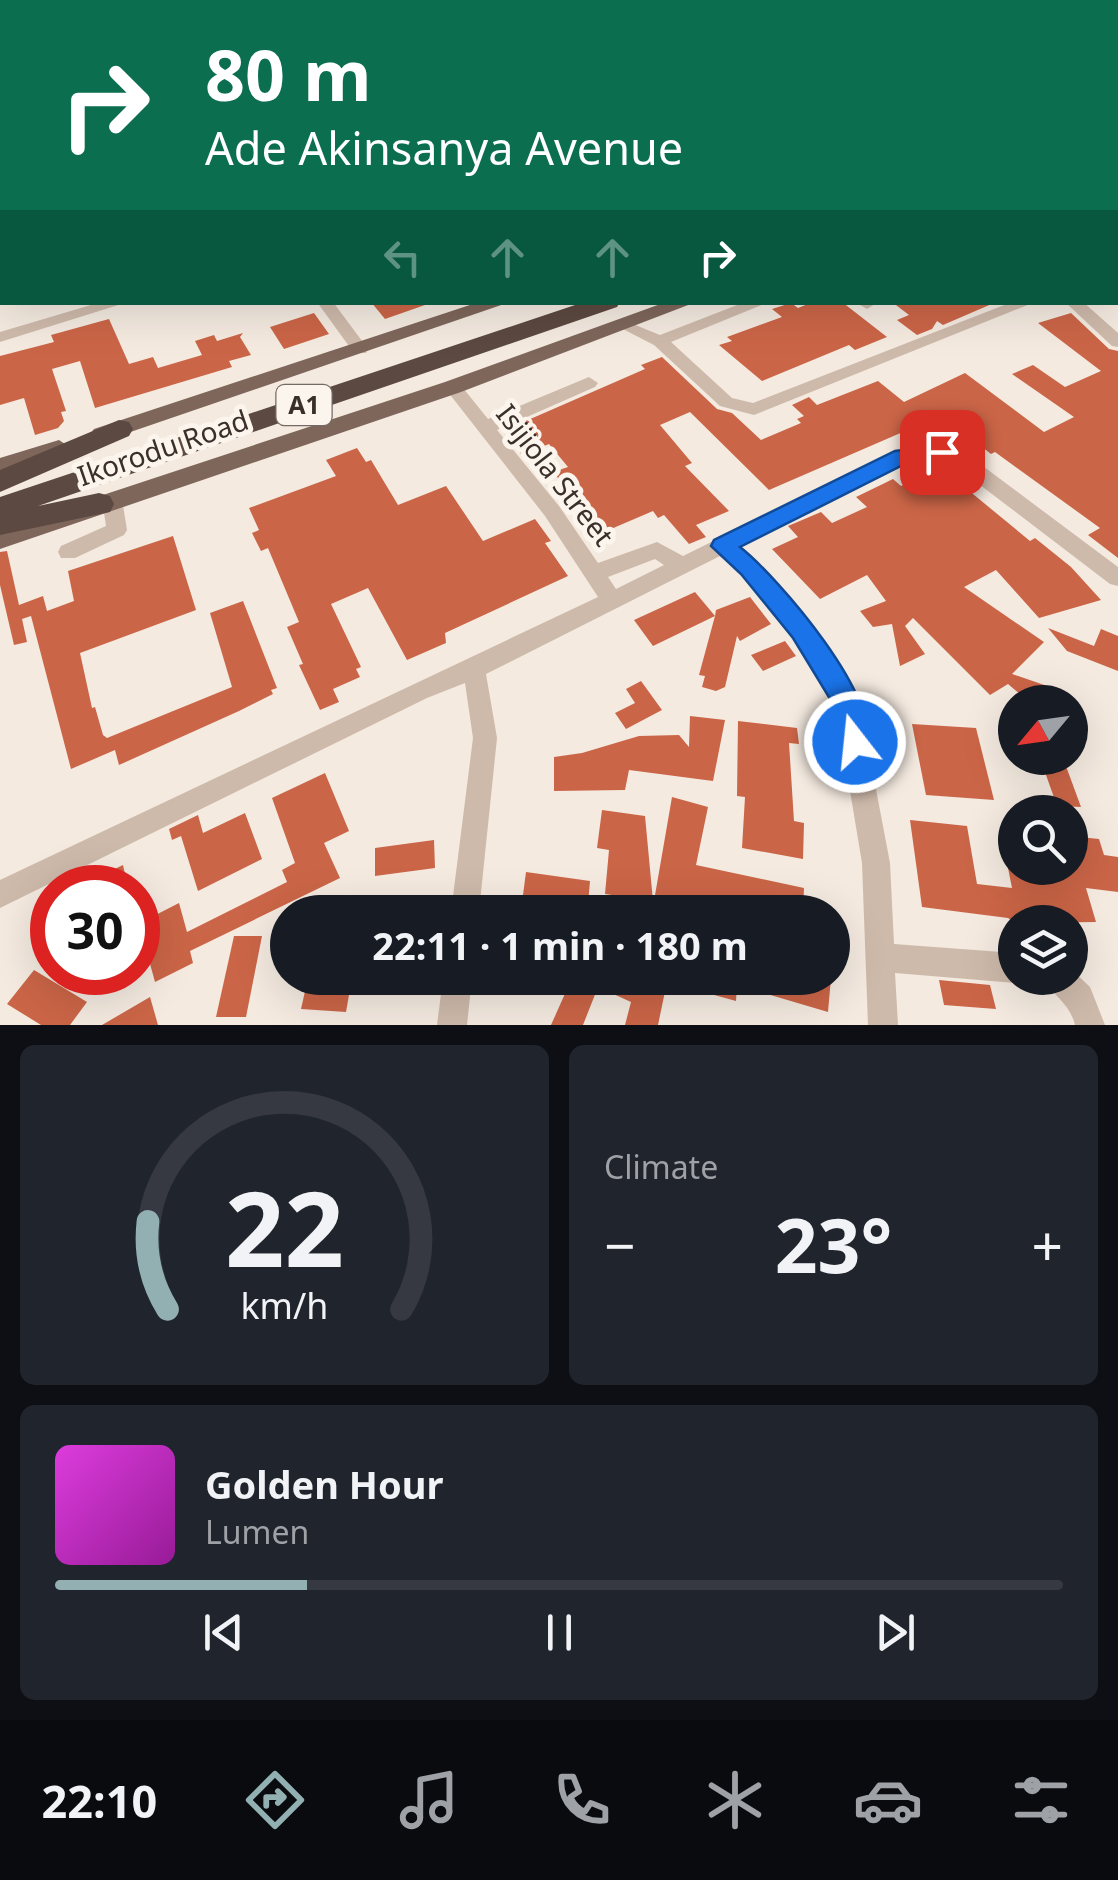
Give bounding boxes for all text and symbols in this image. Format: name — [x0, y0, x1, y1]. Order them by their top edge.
text: 80 m — [205, 26, 372, 122]
icon: right — [40, 40, 170, 170]
text: Ade Akinsanya Avenue — [205, 117, 683, 178]
icon: left — [375, 230, 430, 285]
icon: ahead — [480, 230, 535, 285]
icon: ahead — [585, 230, 640, 285]
icon: right — [690, 230, 745, 285]
road number: A1 — [276, 385, 332, 425]
street label: Isijiola Street — [489, 396, 623, 553]
street label: Ikorodu Road — [72, 400, 253, 494]
pin — [900, 410, 985, 495]
icon: arrive — [915, 425, 970, 480]
north arrow — [998, 685, 1088, 775]
map controls — [998, 685, 1088, 995]
position arrow — [803, 690, 907, 794]
button: search — [998, 795, 1088, 885]
speed limit sign: 30 — [30, 865, 160, 995]
button: layers — [998, 905, 1088, 995]
text: 22:11 · 1 min · 180 m — [372, 919, 748, 971]
text: Climate — [604, 1145, 718, 1188]
text: 22 — [225, 1156, 344, 1297]
text: 23° — [775, 1193, 892, 1295]
text: − — [604, 1207, 635, 1282]
text: + — [1032, 1207, 1063, 1282]
text: km/h — [241, 1281, 328, 1329]
text: Golden Hour — [205, 1458, 443, 1510]
text: Lumen — [205, 1510, 309, 1553]
icon: previous — [196, 1605, 251, 1660]
icon: pause — [532, 1605, 587, 1660]
icon: next — [868, 1605, 923, 1660]
icon: directions — [240, 1765, 310, 1835]
icon: music — [394, 1765, 464, 1835]
icon: phone — [547, 1765, 617, 1835]
icon: climate — [700, 1765, 770, 1835]
icon: car — [853, 1765, 923, 1835]
icon: filters — [1006, 1765, 1076, 1835]
text: 22:10 — [42, 1770, 157, 1831]

